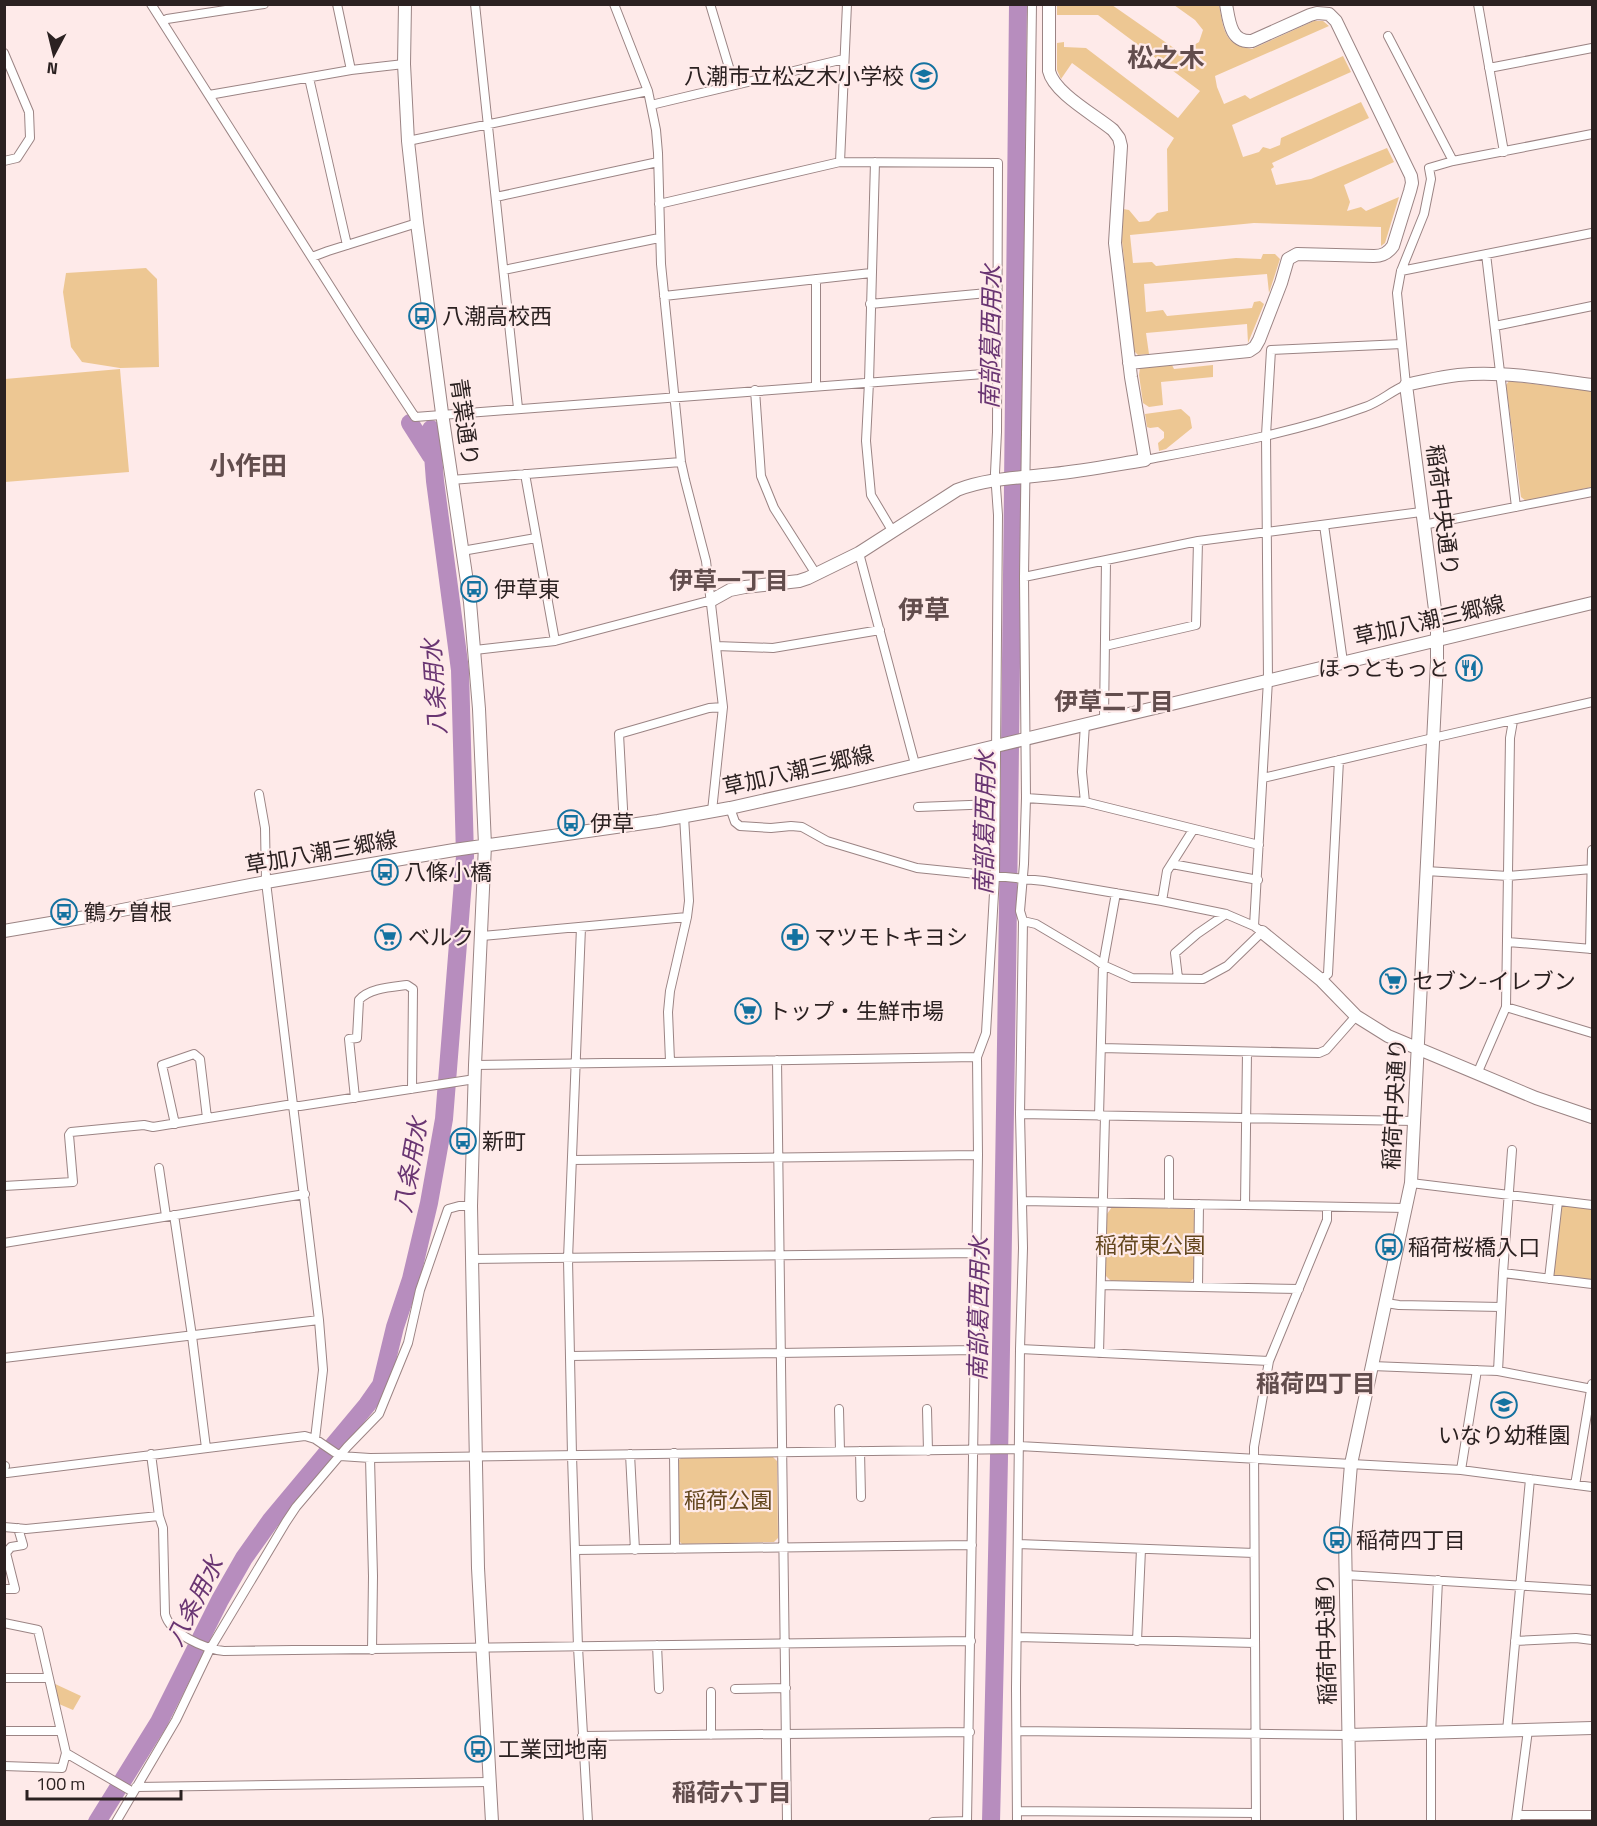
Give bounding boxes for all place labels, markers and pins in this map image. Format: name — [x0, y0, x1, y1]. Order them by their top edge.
place label: 八潮市立松之木小学校 — [684, 59, 904, 93]
school or university icon: 八潮市立松之木小学校 — [909, 61, 939, 91]
place label: 八潮高校西 — [442, 299, 552, 333]
bus stop icon: 八潮高校西 — [407, 301, 437, 331]
place label: 伊草東 — [494, 572, 560, 606]
bus stop icon: 伊草東 — [459, 574, 489, 604]
place label: ほっともっと — [1318, 651, 1450, 685]
restaurant icon: ほっともっと — [1454, 653, 1484, 683]
place label: 伊草 — [590, 806, 634, 840]
bus stop icon: 伊草 — [556, 808, 586, 838]
place label: 八條小橋 — [404, 855, 492, 889]
bus stop icon: 八條小橋 — [370, 857, 400, 887]
place label: 鶴ヶ曽根 — [84, 895, 172, 929]
bus stop icon: 鶴ヶ曽根 — [49, 897, 79, 927]
place label: ベルク — [408, 920, 474, 954]
place label: マツモトキヨシ — [814, 920, 968, 954]
supermarket icon: ベルク — [373, 922, 403, 952]
pharmacy icon: マツモトキヨシ — [780, 922, 810, 952]
place label: セブン-イレブン — [1412, 964, 1576, 998]
supermarket icon: セブン-イレブン — [1378, 966, 1408, 996]
place label: トップ・生鮮市場 — [768, 994, 944, 1028]
supermarket icon: トップ・生鮮市場 — [733, 996, 763, 1026]
place label: 新町 — [482, 1124, 526, 1158]
bus stop icon: 新町 — [448, 1126, 478, 1156]
place label: 稲荷桜橋入口 — [1408, 1230, 1540, 1264]
bus stop icon: 稲荷桜橋入口 — [1374, 1232, 1404, 1262]
school or university icon: いなり幼稚園 — [1489, 1390, 1519, 1420]
place label: いなり幼稚園 — [1438, 1418, 1570, 1452]
place label: 稲荷四丁目 — [1356, 1523, 1466, 1557]
bus stop icon: 稲荷四丁目 — [1322, 1525, 1352, 1555]
place label: 工業団地南 — [498, 1732, 608, 1766]
bus stop icon: 工業団地南 — [463, 1734, 493, 1764]

